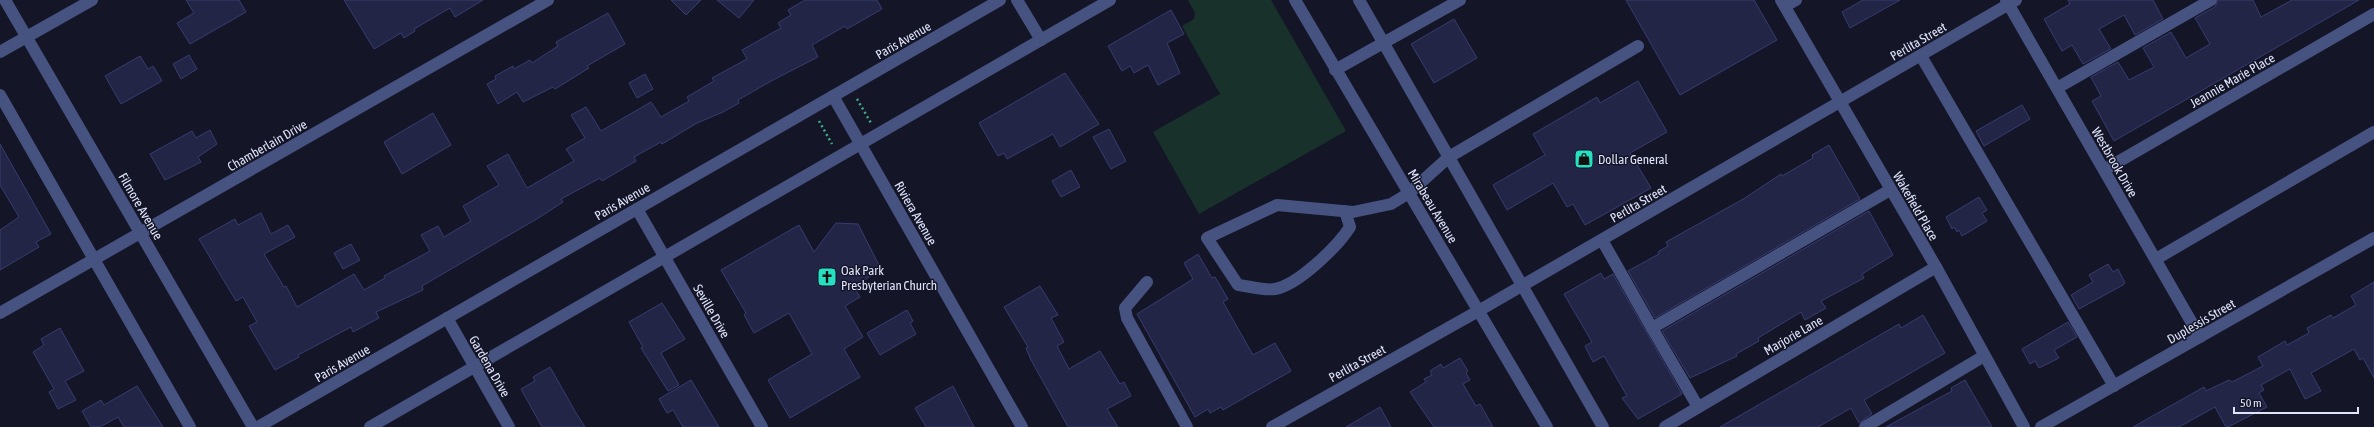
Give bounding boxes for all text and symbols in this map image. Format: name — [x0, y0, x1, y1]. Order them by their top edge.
street label: Paris Avenue — [873, 19, 934, 62]
street label: Perlita Street — [1887, 19, 1949, 64]
street label: Jeannie Marie Place — [2187, 50, 2277, 111]
street label: Chamberlain Drive — [225, 117, 310, 174]
street label: Westbrook Drive — [2089, 125, 2141, 200]
shop icon: Dollar General — [1573, 148, 1595, 170]
place label: Dollar General — [1598, 152, 1669, 167]
street label: Mirabeau Avenue — [1405, 167, 1461, 246]
street label: Wakefield Place — [1890, 169, 1941, 243]
street label: Filmore Avenue — [115, 170, 166, 242]
street label: Riviera Avenue — [891, 179, 940, 248]
street label: Paris Avenue — [592, 180, 653, 223]
street label: Perlita Street — [1607, 181, 1669, 226]
place label: Oak Park Presbyterian Church — [841, 263, 937, 293]
church icon: Oak Park Presbyterian Church — [816, 266, 838, 288]
street label: Seville Drive — [690, 282, 733, 341]
street label: Duplessis Street — [2165, 296, 2238, 347]
street label: Marjorie Lane — [1761, 313, 1825, 358]
street label: Gardena Drive — [466, 333, 513, 400]
street label: Paris Avenue — [312, 342, 373, 385]
street label: Perlita Street — [1326, 342, 1388, 385]
scale bar — [2234, 389, 2358, 415]
text: 50 m — [2240, 396, 2262, 410]

